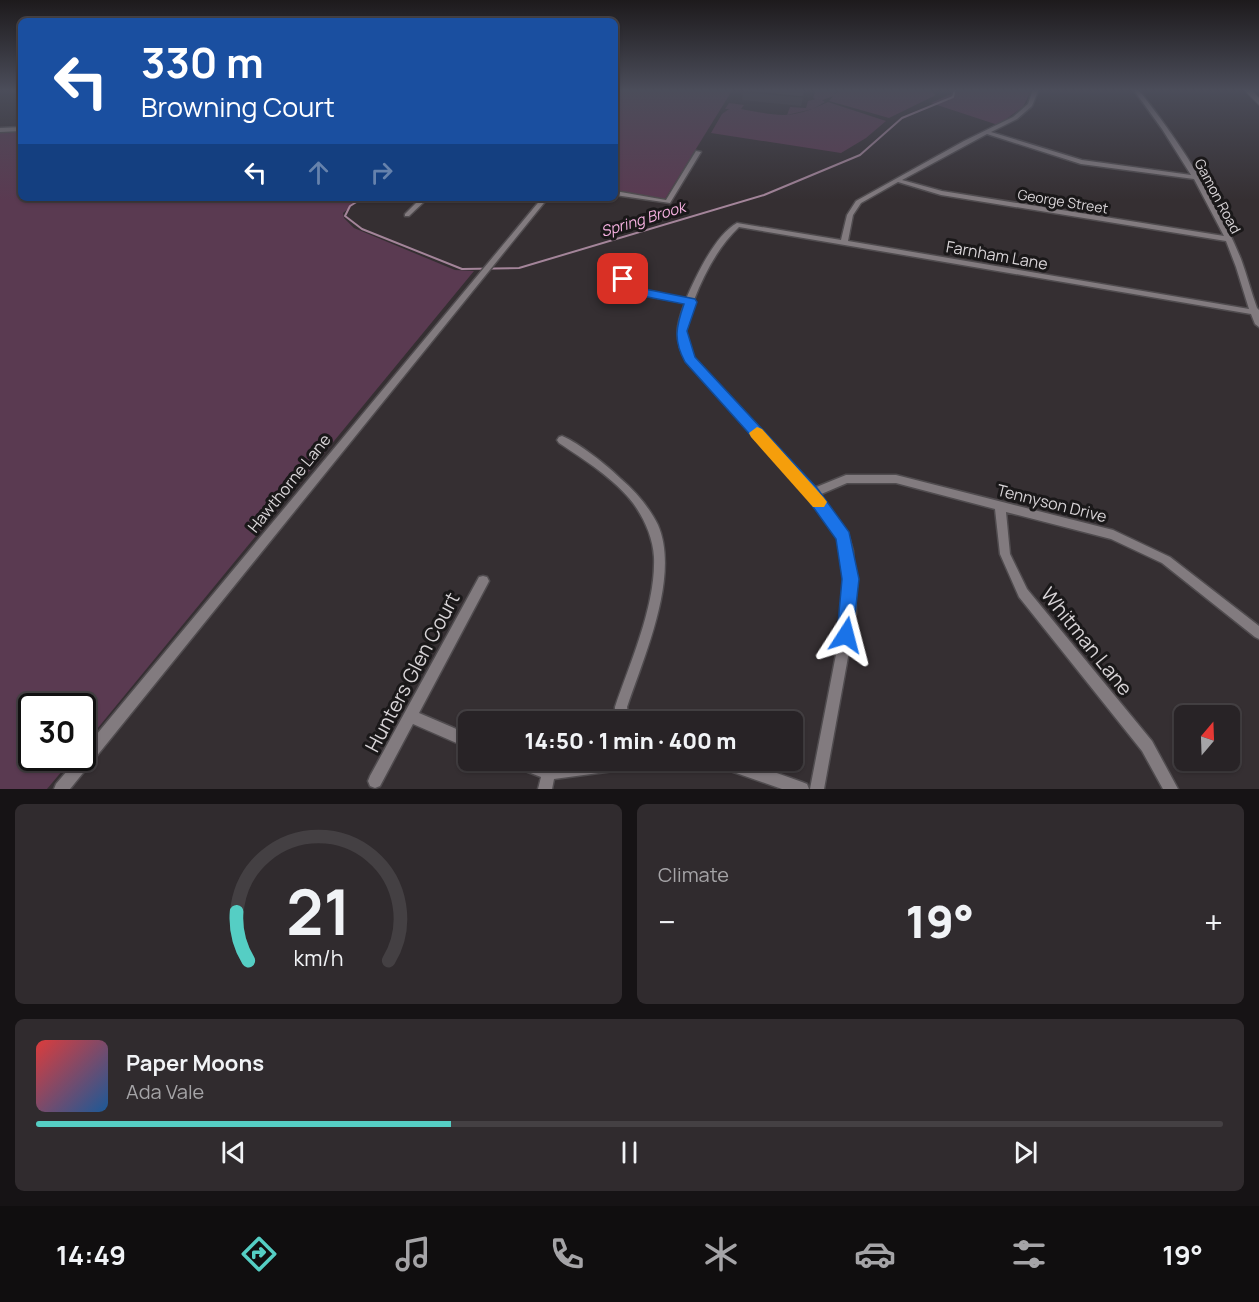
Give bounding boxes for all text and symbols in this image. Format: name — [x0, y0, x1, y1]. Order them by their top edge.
text: 330 m — [141, 33, 264, 91]
icon: left — [42, 42, 120, 120]
text: Browning Court — [141, 88, 335, 125]
street label: Gamon Road — [1190, 155, 1246, 237]
icon: left — [239, 156, 272, 189]
icon: ahead — [302, 156, 335, 189]
icon: right — [365, 156, 398, 189]
street label: George Street — [1016, 184, 1110, 218]
water label: Spring Brook — [598, 195, 690, 242]
street label: Farnham Lane — [944, 235, 1050, 275]
pin — [597, 253, 648, 304]
icon: arrive — [606, 262, 639, 295]
street label: Hawthorne Lane — [242, 429, 336, 537]
street label: Tennyson Drive — [995, 479, 1109, 527]
street label: Whitman Lane — [1035, 581, 1139, 701]
street label: Hunters Glen Court — [358, 587, 466, 757]
position arrow — [814, 603, 878, 667]
speed limit sign: 30 — [18, 693, 96, 771]
north arrow — [1174, 705, 1240, 771]
map controls — [1174, 705, 1240, 771]
text: 14:50 · 1 min · 400 m — [525, 726, 736, 756]
text: Climate — [658, 861, 729, 888]
text: 21 — [286, 868, 351, 954]
text: 19° — [906, 890, 974, 952]
text: − — [658, 899, 676, 944]
text: + — [1204, 899, 1223, 944]
text: km/h — [294, 943, 343, 972]
text: Paper Moons — [126, 1048, 264, 1078]
text: Ada Vale — [126, 1078, 204, 1105]
icon: previous — [217, 1136, 250, 1169]
icon: pause — [613, 1136, 646, 1169]
icon: next — [1009, 1136, 1042, 1169]
icon: directions — [238, 1233, 280, 1275]
icon: music — [392, 1233, 434, 1275]
icon: phone — [546, 1233, 588, 1275]
icon: climate — [700, 1233, 742, 1275]
icon: car — [854, 1233, 896, 1275]
icon: filters — [1008, 1233, 1050, 1275]
text: 14:49 — [56, 1236, 126, 1273]
text: 19° — [1162, 1236, 1203, 1273]

